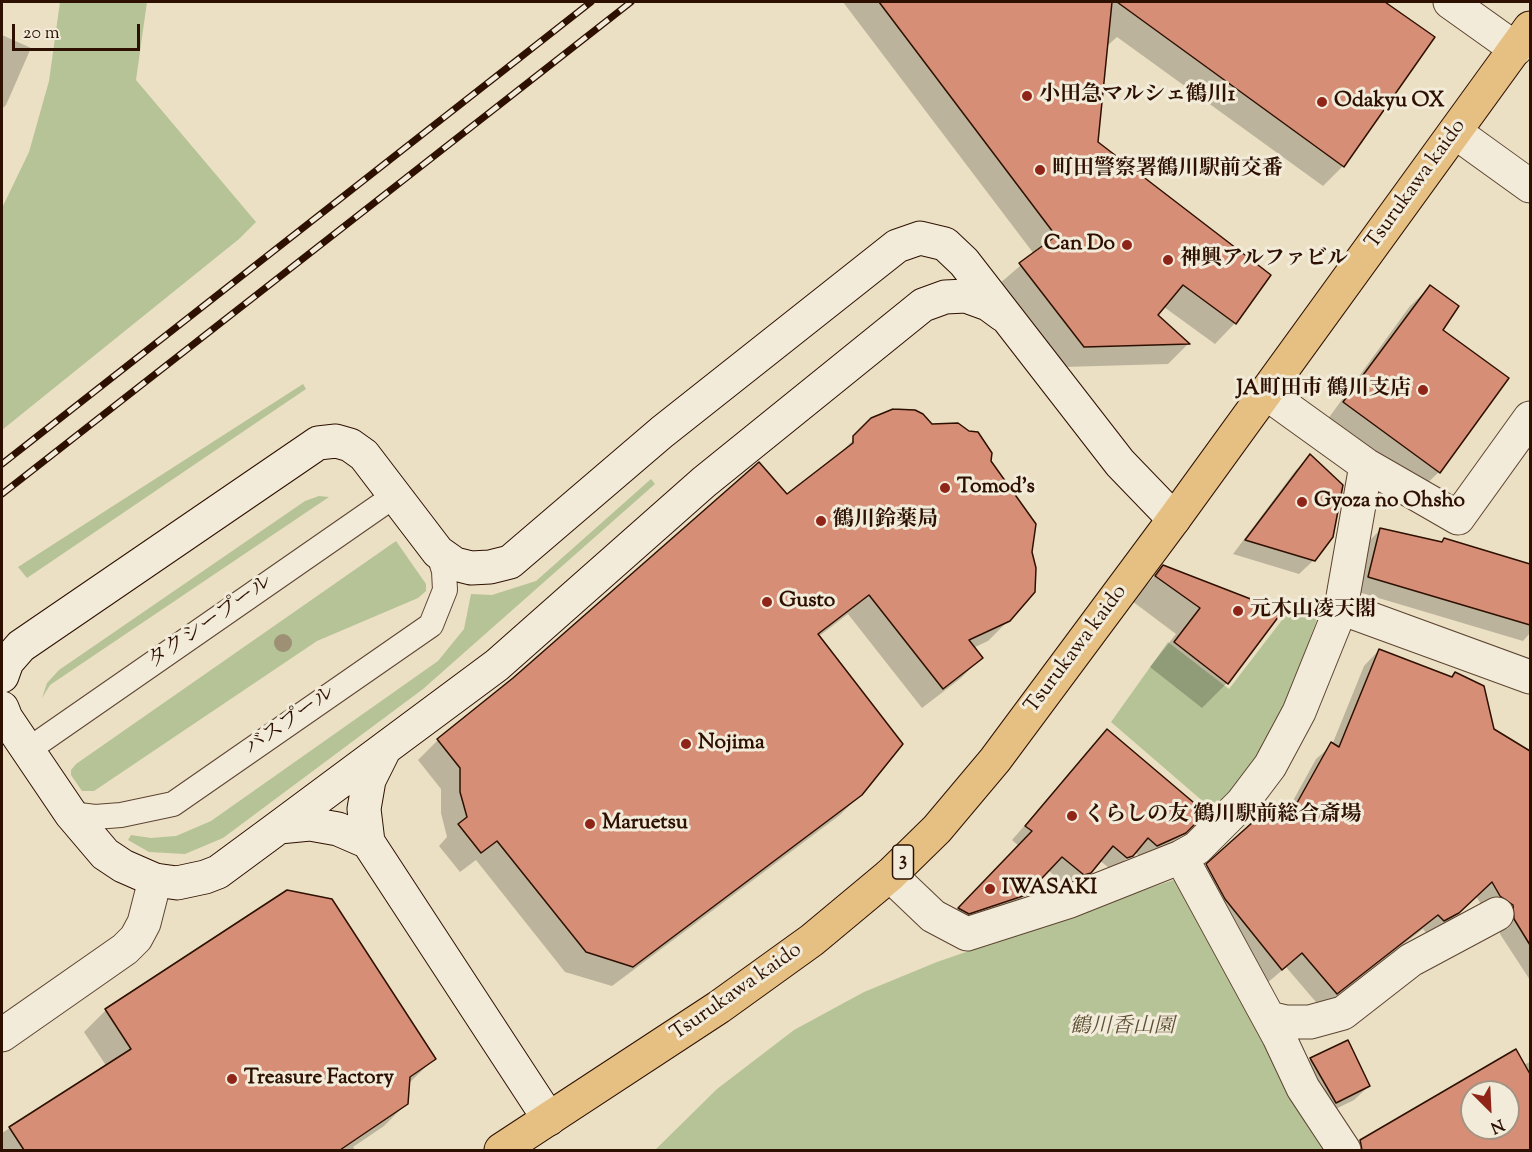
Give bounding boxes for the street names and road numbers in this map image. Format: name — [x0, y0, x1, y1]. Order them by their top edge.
street label: Tsurukawa kaido — [1362, 115, 1472, 255]
street label: タクシープール — [144, 571, 278, 675]
street label: Tsurukawa kaido — [1021, 581, 1133, 719]
street label: バスプール — [241, 682, 341, 762]
road number: 3 — [892, 845, 914, 879]
street label: Tsurukawa kaido — [667, 938, 807, 1048]

